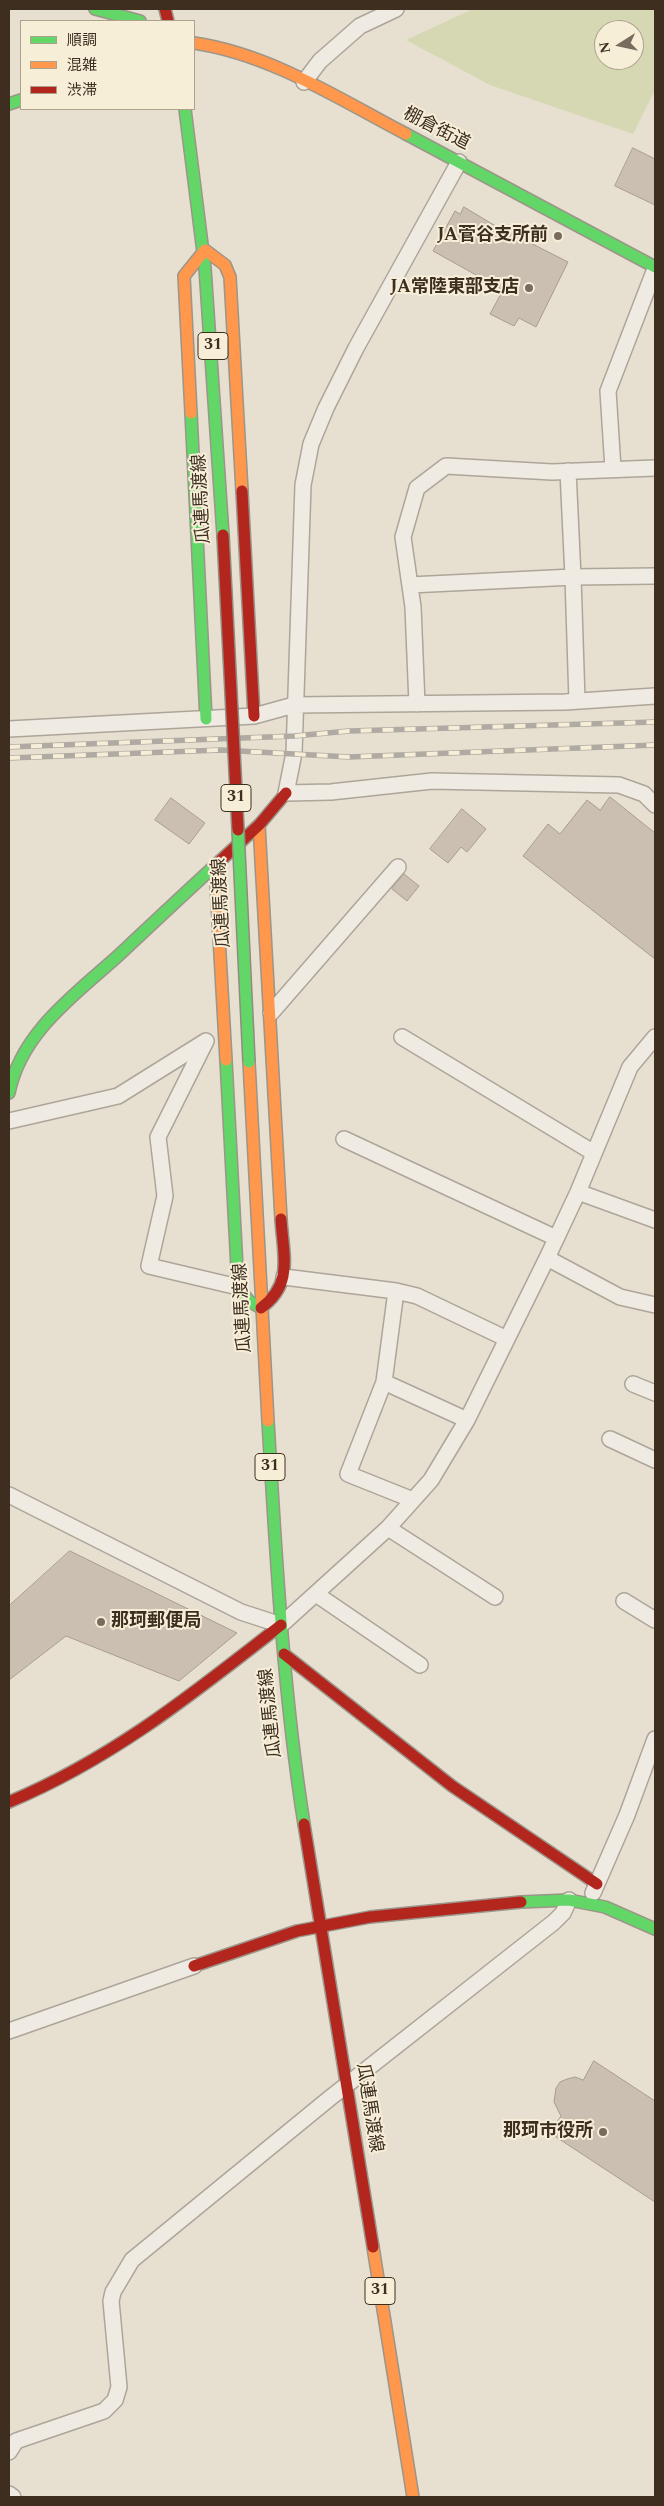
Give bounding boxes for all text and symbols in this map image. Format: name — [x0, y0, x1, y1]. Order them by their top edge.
legend — [20, 20, 195, 110]
north arrow — [594, 20, 644, 70]
text: 順調 — [67, 29, 97, 52]
text: N — [593, 40, 616, 55]
text: 混雑 — [67, 54, 97, 77]
text: 渋滞 — [67, 79, 97, 102]
street label: 棚倉街道 — [399, 104, 473, 156]
place label: JA菅谷支所前 — [437, 225, 548, 247]
marker: JA菅谷支所前 — [552, 230, 564, 242]
place label: JA常陸東部支店 — [390, 277, 519, 299]
marker: JA常陸東部支店 — [523, 282, 535, 294]
road number: 31 — [198, 332, 228, 360]
street label: 瓜連馬渡線 — [190, 453, 216, 545]
road number: 31 — [221, 784, 251, 811]
street label: 瓜連馬渡線 — [210, 857, 236, 949]
street label: 瓜連馬渡線 — [231, 1262, 257, 1354]
road number: 31 — [255, 1454, 285, 1480]
place label: 那珂郵便局 — [111, 1611, 201, 1633]
marker: 那珂郵便局 — [95, 1616, 107, 1628]
street label: 瓜連馬渡線 — [257, 1667, 287, 1759]
street label: 瓜連馬渡線 — [350, 2062, 386, 2154]
place label: 那珂市役所 — [503, 2121, 593, 2143]
marker: 那珂市役所 — [597, 2126, 609, 2138]
road number: 31 — [365, 2278, 395, 2304]

